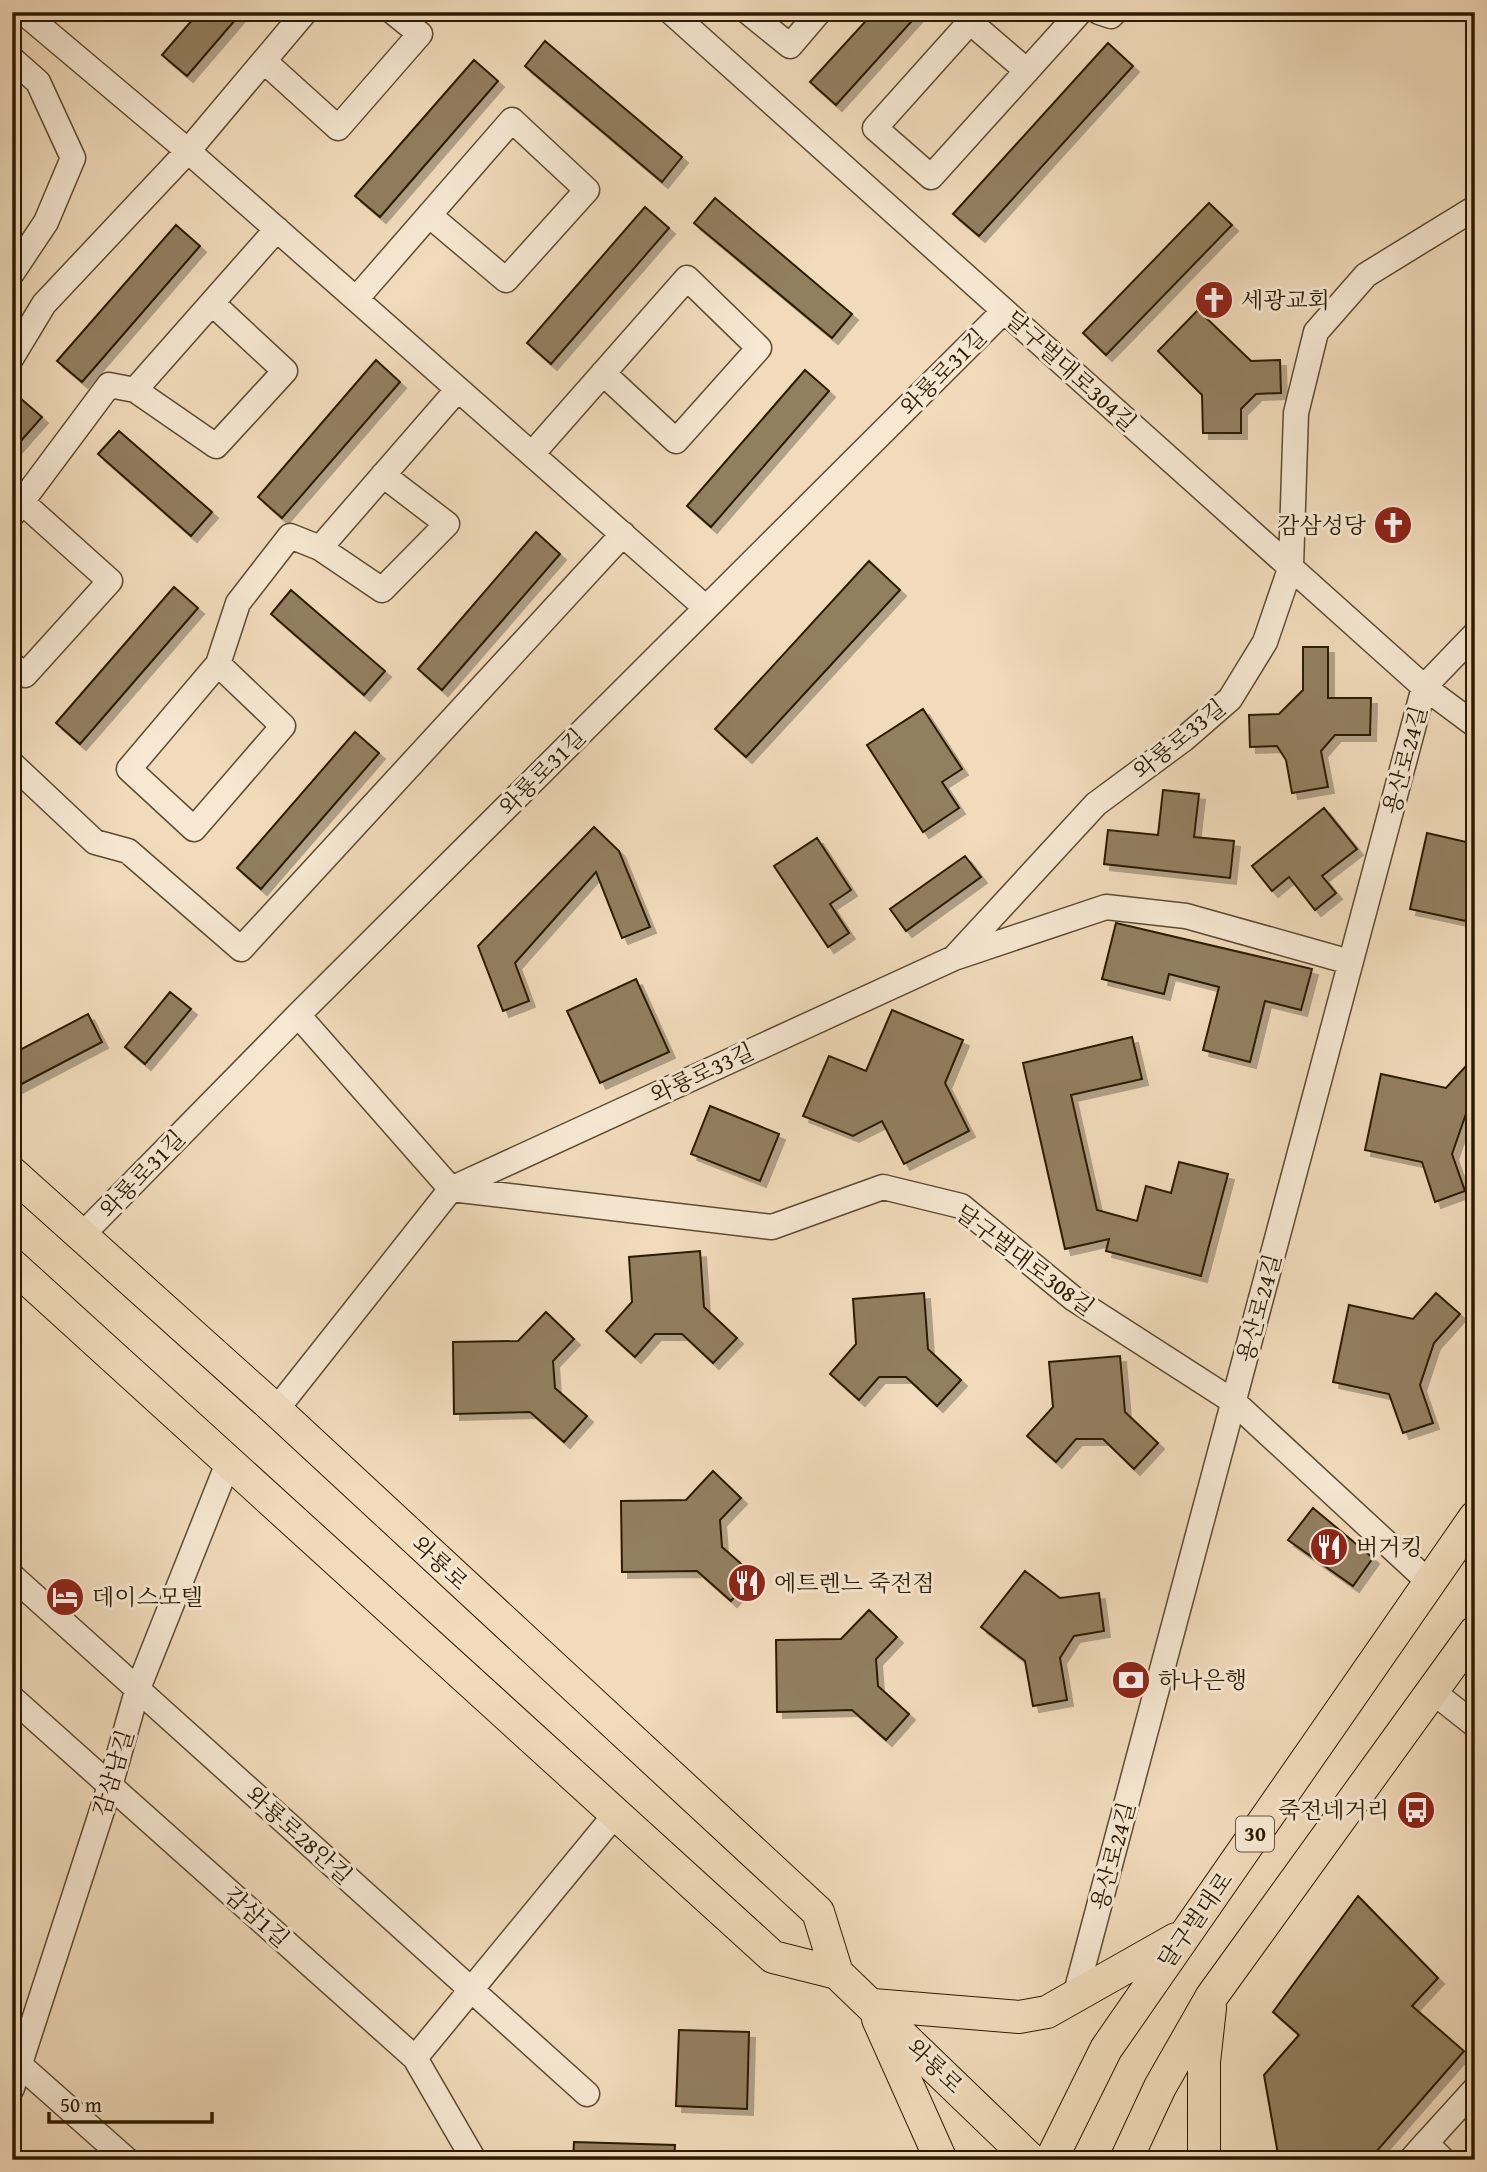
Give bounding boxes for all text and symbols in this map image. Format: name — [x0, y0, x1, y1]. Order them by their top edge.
church icon: 세광교회 — [1193, 279, 1235, 321]
place label: 세광교회 — [1241, 283, 1330, 316]
street label: 달구벌대로304길 — [998, 303, 1144, 439]
street label: 와룡로31길 — [892, 321, 994, 423]
church icon: 감삼성당 — [1372, 504, 1414, 546]
place label: 감삼성당 — [1277, 508, 1367, 541]
street label: 와룡로33길 — [1125, 691, 1232, 786]
street label: 용산로24길 — [1374, 702, 1435, 818]
street label: 와룡로31길 — [491, 721, 593, 823]
street label: 와룡로33길 — [645, 1034, 759, 1111]
street label: 와룡로31길 — [91, 1122, 192, 1225]
street label: 달구벌대로308길 — [949, 1196, 1102, 1323]
street label: 용산로24길 — [1228, 1250, 1289, 1366]
restaurant icon: 버거킹 — [1308, 1526, 1350, 1568]
street label: 와룡로 — [405, 1528, 476, 1597]
place label: 버거킹 — [1356, 1530, 1423, 1563]
restaurant icon: 에트렌느 죽전점 — [726, 1562, 768, 1604]
place label: 에트렌느 죽전점 — [774, 1566, 935, 1599]
hotel icon: 데이스모텔 — [44, 1576, 86, 1618]
place label: 데이스모텔 — [92, 1580, 203, 1613]
bank icon: 하나은행 — [1110, 1659, 1152, 1701]
place label: 하나은행 — [1158, 1663, 1247, 1696]
street label: 감삼남길 — [84, 1726, 141, 1820]
street label: 와룡로28안길 — [239, 1778, 360, 1891]
bus stop icon: 죽전네거리 — [1395, 1789, 1437, 1831]
place label: 죽전네거리 — [1278, 1793, 1389, 1826]
street label: 용산로24길 — [1082, 1798, 1143, 1914]
road number: 30 — [1236, 1816, 1274, 1852]
street label: 달구벌대로 — [1149, 1865, 1240, 1975]
street label: 감삼1길 — [217, 1878, 297, 1955]
street label: 와룡로 — [900, 2031, 971, 2101]
scale bar — [49, 2081, 212, 2125]
text: 50 m — [60, 2089, 102, 2120]

